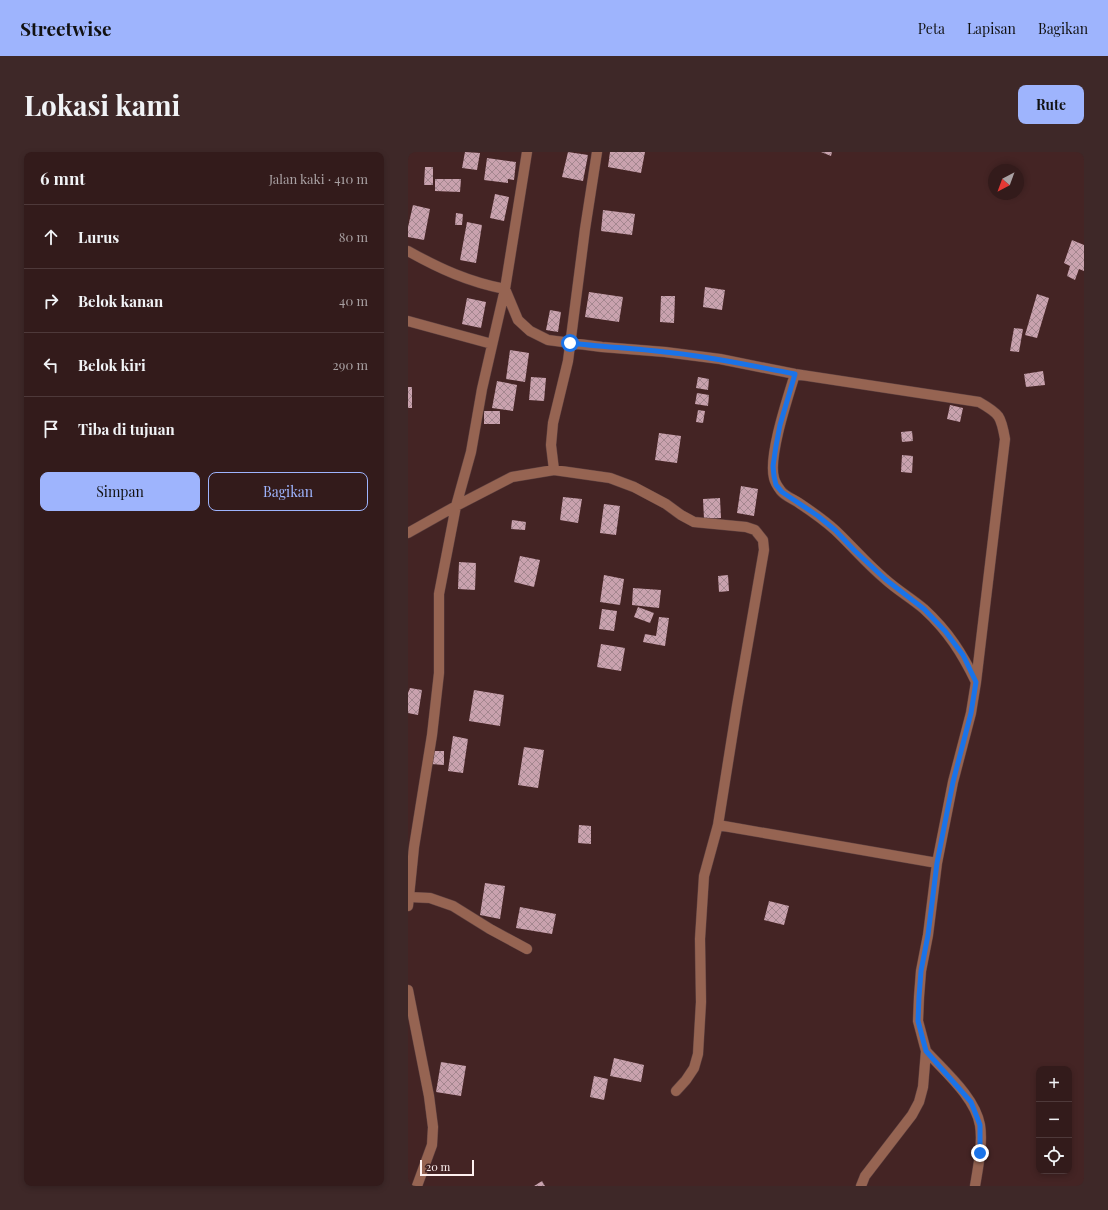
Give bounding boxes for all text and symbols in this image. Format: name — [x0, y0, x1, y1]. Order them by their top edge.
text: Streetwise — [20, 15, 112, 41]
text: Peta — [918, 19, 945, 38]
text: Lapisan — [967, 19, 1016, 38]
text: Bagikan — [1038, 19, 1088, 38]
button: Rute — [1018, 85, 1084, 124]
text: Lokasi kami — [24, 86, 180, 123]
north arrow — [988, 164, 1024, 200]
text: 6 mnt — [40, 167, 85, 189]
text: Jalan kaki · 410 m — [269, 170, 368, 187]
icon: ahead — [40, 226, 62, 248]
text: Lurus — [78, 227, 119, 247]
text: 80 m — [339, 228, 368, 245]
icon: right — [40, 290, 62, 312]
text: Belok kanan — [78, 291, 163, 311]
text: 40 m — [339, 292, 368, 309]
route start — [561, 334, 579, 352]
icon: left — [40, 354, 62, 376]
text: Belok kiri — [78, 355, 146, 375]
text: 290 m — [333, 356, 368, 373]
icon: arrive — [40, 418, 62, 440]
text: Tiba di tujuan — [78, 419, 175, 439]
button: Simpan — [40, 472, 200, 511]
button: Bagikan — [208, 472, 368, 511]
map controls — [1036, 1066, 1072, 1174]
button: + — [1036, 1066, 1072, 1102]
button: − — [1036, 1102, 1072, 1138]
button: locate — [1036, 1138, 1072, 1174]
route end — [971, 1144, 989, 1162]
scale bar — [420, 1158, 474, 1177]
text: 20 m — [426, 1159, 450, 1174]

